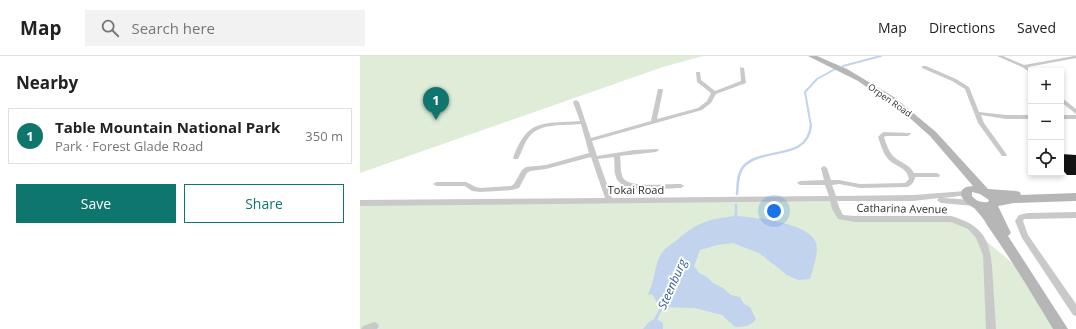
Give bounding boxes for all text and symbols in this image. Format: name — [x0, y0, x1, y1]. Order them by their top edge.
search box — [85, 10, 365, 46]
text: Map — [20, 15, 61, 41]
icon: search — [99, 17, 121, 39]
text: Search here — [131, 18, 215, 38]
text: Map — [878, 18, 907, 37]
text: Directions — [929, 18, 995, 37]
text: Saved — [1017, 18, 1056, 37]
map controls — [1028, 68, 1064, 176]
button: + — [1028, 68, 1064, 104]
text: Nearby — [16, 71, 78, 94]
street label: Orpen Road — [866, 80, 914, 120]
pin: 1 — [423, 87, 449, 120]
button: − — [1028, 104, 1064, 140]
text: Table Mountain National Park — [55, 117, 280, 137]
text: 1 — [26, 127, 34, 145]
text: 350 m — [305, 127, 343, 145]
text: Park · Forest Glade Road — [55, 137, 203, 155]
button: locate — [1028, 140, 1064, 176]
street label: Tokai Road — [608, 182, 664, 197]
button: Save — [16, 184, 176, 223]
button: Share — [184, 184, 344, 223]
street label: Catharina Avenue — [856, 200, 948, 216]
your location — [764, 201, 784, 221]
water label: Steenburg — [653, 255, 691, 312]

